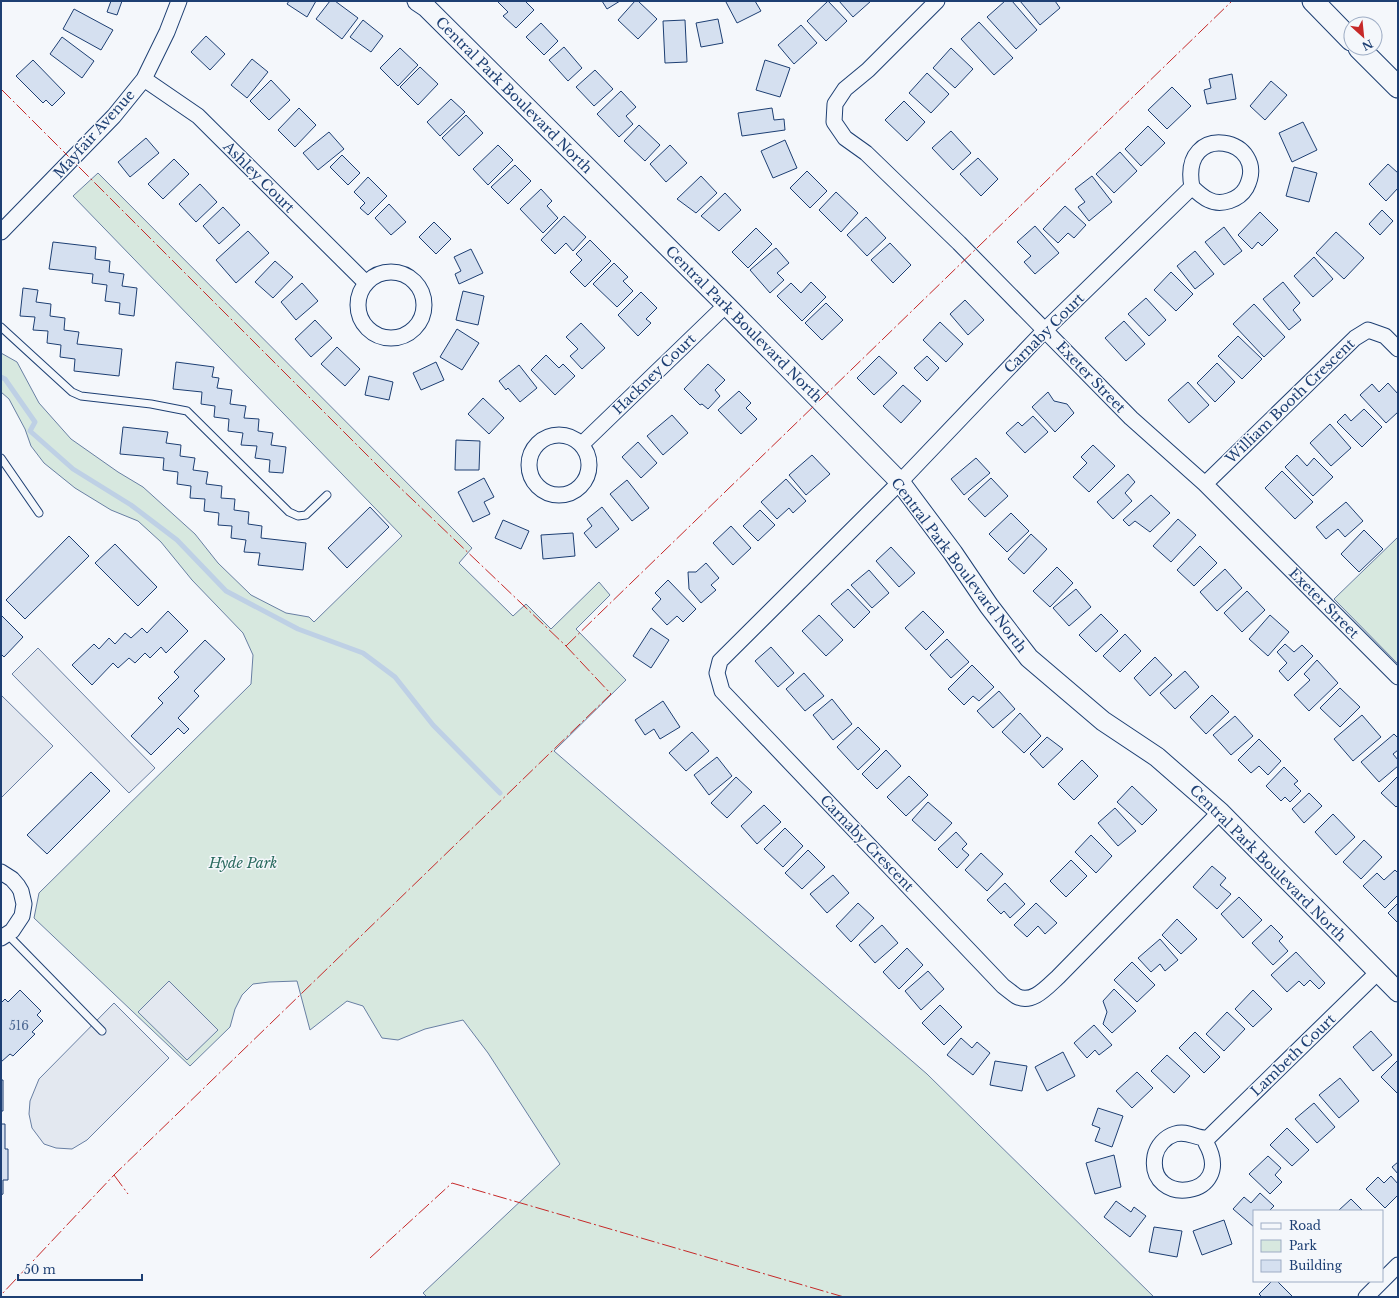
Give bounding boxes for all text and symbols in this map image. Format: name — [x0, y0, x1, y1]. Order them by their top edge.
street label: Central Park Boulevard North — [432, 13, 596, 177]
north arrow — [1343, 16, 1383, 56]
text: N — [1359, 36, 1375, 54]
street label: Mayfair Avenue — [49, 86, 139, 182]
street label: Ashley Court — [219, 137, 299, 217]
street label: Central Park Boulevard North — [662, 242, 826, 406]
street label: Carnaby Court — [1000, 289, 1088, 377]
street label: Hackney Court — [609, 329, 700, 418]
street label: William Booth Crescent — [1221, 334, 1359, 468]
street label: Exeter Street — [1053, 338, 1130, 417]
street label: Central Park Boulevard North — [887, 474, 1031, 656]
street label: Exeter Street — [1285, 564, 1363, 642]
street label: Central Park Boulevard North — [1186, 781, 1350, 945]
street label: Carnaby Crescent — [816, 791, 918, 895]
park label: Hyde Park — [208, 854, 277, 872]
street label: Lambeth Court — [1247, 1010, 1340, 1100]
house number: 516 — [9, 1018, 29, 1033]
legend — [1253, 1210, 1383, 1282]
text: Road — [1289, 1218, 1321, 1233]
text: Park — [1289, 1238, 1317, 1253]
scale bar — [18, 1256, 142, 1282]
text: Building — [1289, 1258, 1343, 1273]
text: 50 m — [24, 1262, 56, 1277]

